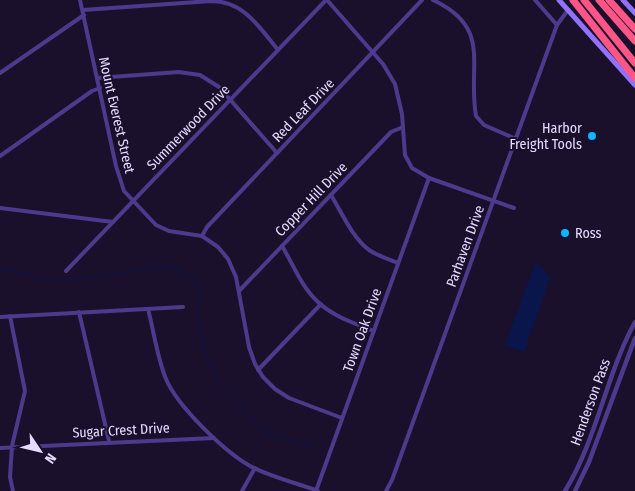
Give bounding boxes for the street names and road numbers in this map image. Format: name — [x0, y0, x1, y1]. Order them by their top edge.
street label: Mount Everest Street — [95, 55, 138, 175]
street label: Red Leaf Drive — [269, 75, 338, 146]
street label: Summerwood Drive — [143, 81, 233, 174]
street label: Copper Hill Drive — [272, 159, 351, 240]
street label: Parhaven Drive — [443, 203, 488, 289]
street label: Town Oak Drive — [339, 286, 386, 374]
street label: Henderson Pass — [567, 356, 614, 448]
street label: Sugar Crest Drive — [72, 419, 170, 442]

